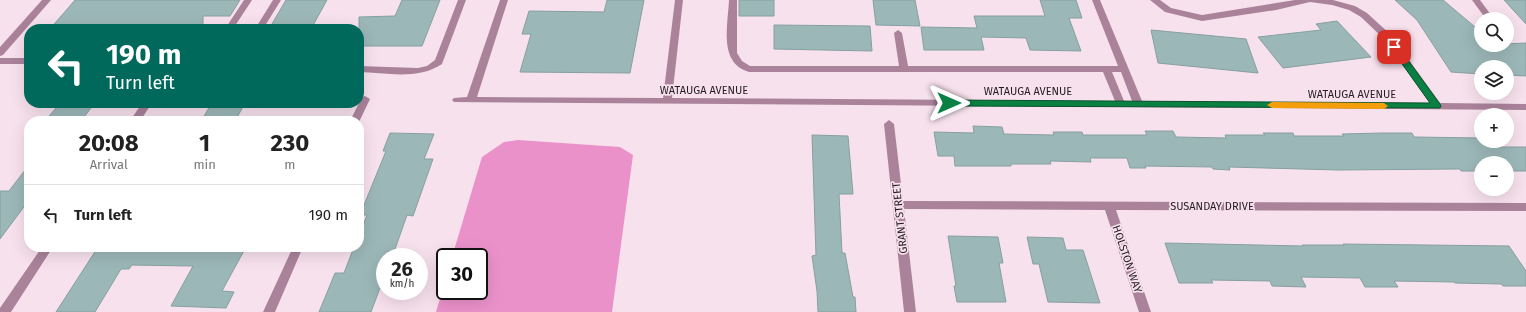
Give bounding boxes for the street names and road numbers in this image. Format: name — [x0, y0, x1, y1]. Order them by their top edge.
street label: WATAUGA AVENUE — [660, 84, 748, 97]
street label: WATAUGA AVENUE — [984, 85, 1072, 98]
street label: WATAUGA AVENUE — [1308, 88, 1396, 101]
street label: GRANT STREET — [890, 181, 910, 254]
street label: SUSANDAY DRIVE — [1170, 200, 1254, 213]
street label: HOLSTON WAY — [1109, 224, 1145, 294]

